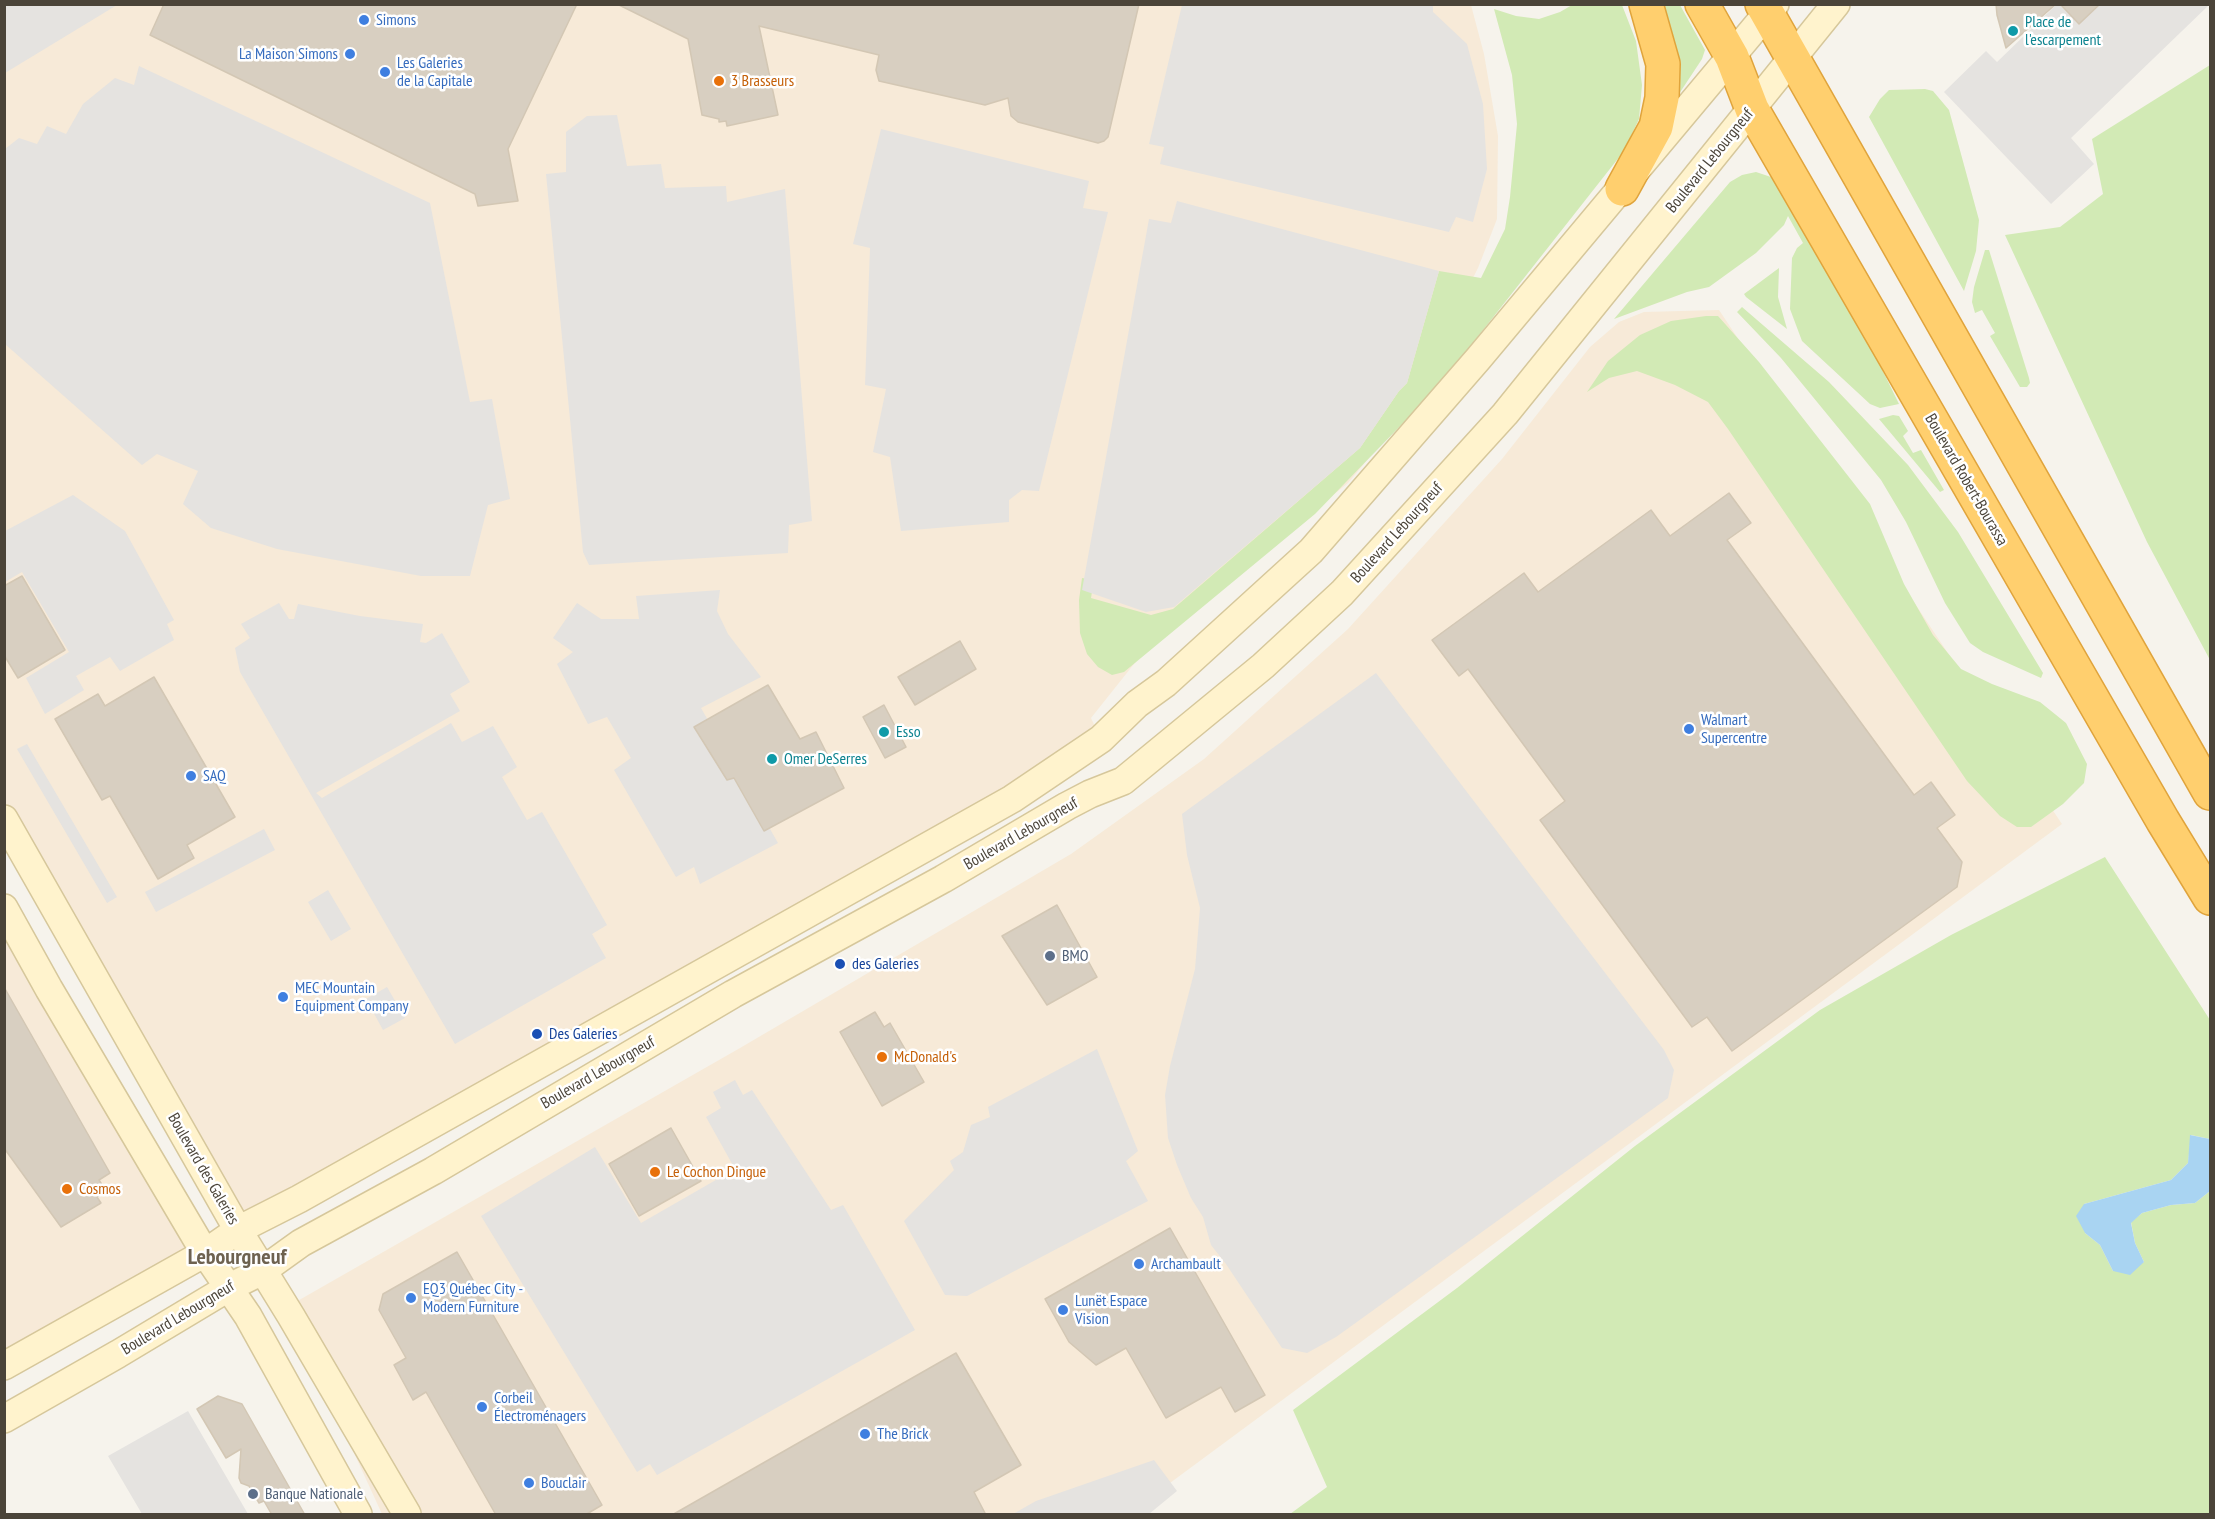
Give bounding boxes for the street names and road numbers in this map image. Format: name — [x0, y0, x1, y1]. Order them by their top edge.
street label: Boulevard Lebourgneuf — [1662, 105, 1758, 217]
street label: Boulevard Robert-Bourassa — [1920, 411, 2012, 549]
street label: Boulevard Lebourgneuf — [1347, 479, 1447, 587]
street label: Boulevard Lebourgneuf — [961, 794, 1081, 874]
street label: Boulevard Lebourgneuf — [538, 1033, 658, 1113]
street label: Boulevard des Galeries — [163, 1110, 243, 1228]
street label: Boulevard Lebourgneuf — [118, 1277, 238, 1359]

